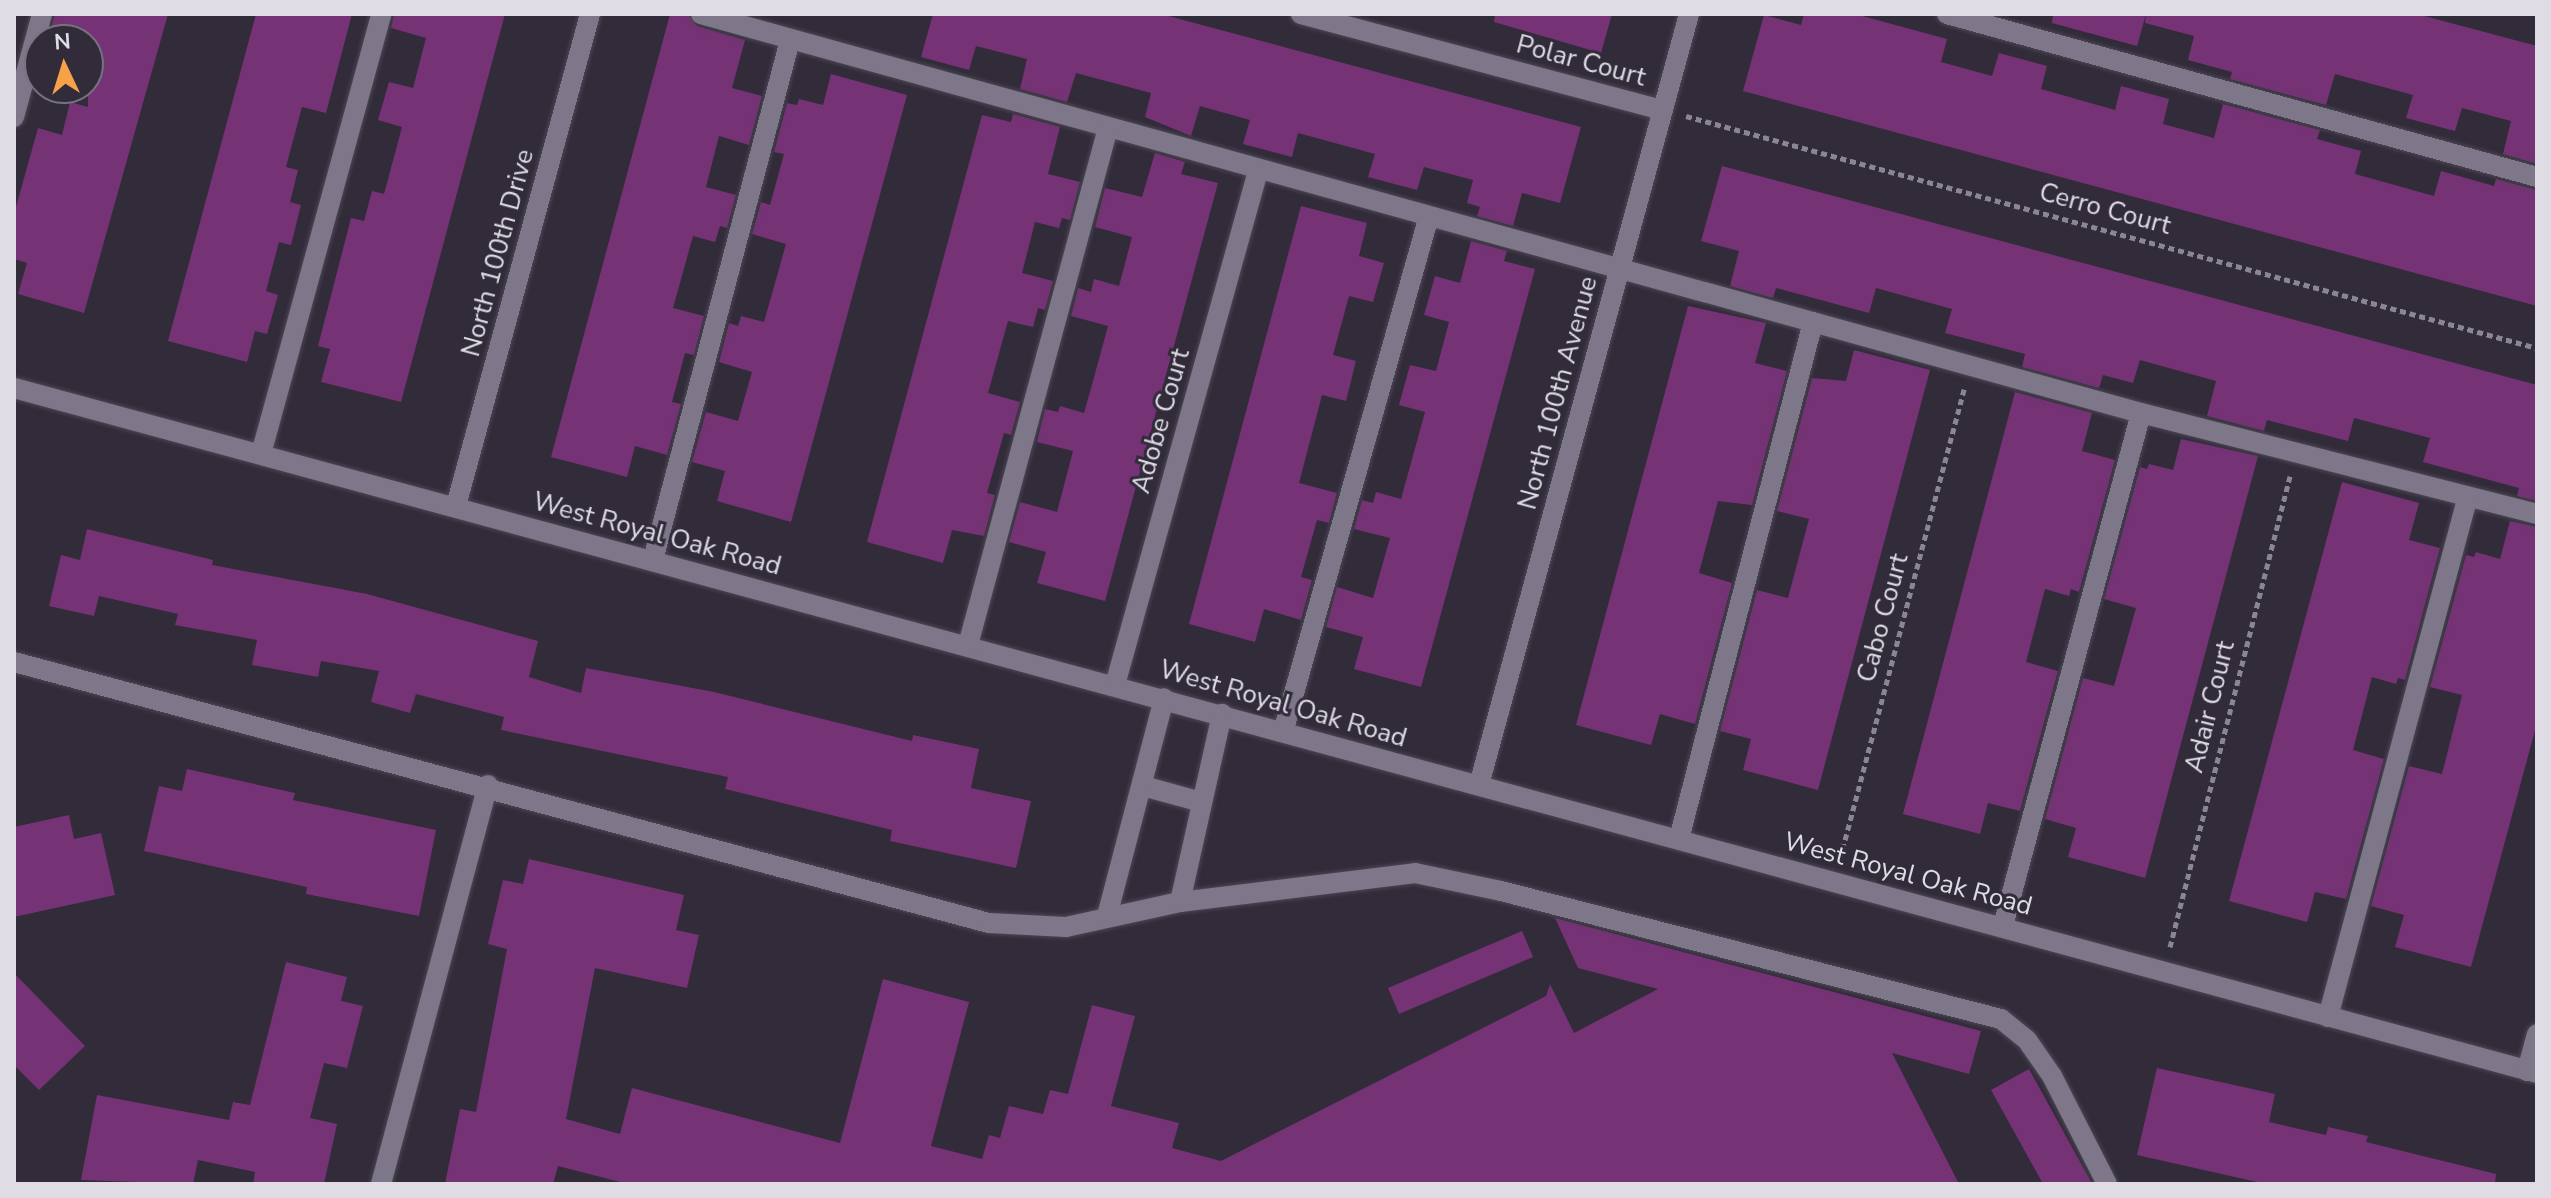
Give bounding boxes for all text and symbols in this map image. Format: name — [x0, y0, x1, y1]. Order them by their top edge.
north arrow — [24, 24, 104, 104]
text: N — [53, 27, 72, 58]
street label: Polar Court — [1513, 29, 1649, 93]
street label: North 100th Drive — [455, 146, 541, 360]
street label: Cerro Court — [2036, 176, 2174, 242]
street label: North 100th Avenue — [1512, 273, 1604, 513]
street label: Adobe Court — [1125, 345, 1197, 497]
street label: West Royal Oak Road — [530, 486, 784, 582]
street label: Cabo Court — [1851, 550, 1915, 686]
street label: Adair Court — [2179, 638, 2241, 776]
street label: West Royal Oak Road — [1156, 654, 1410, 754]
street label: West Royal Oak Road — [1781, 826, 2035, 922]

